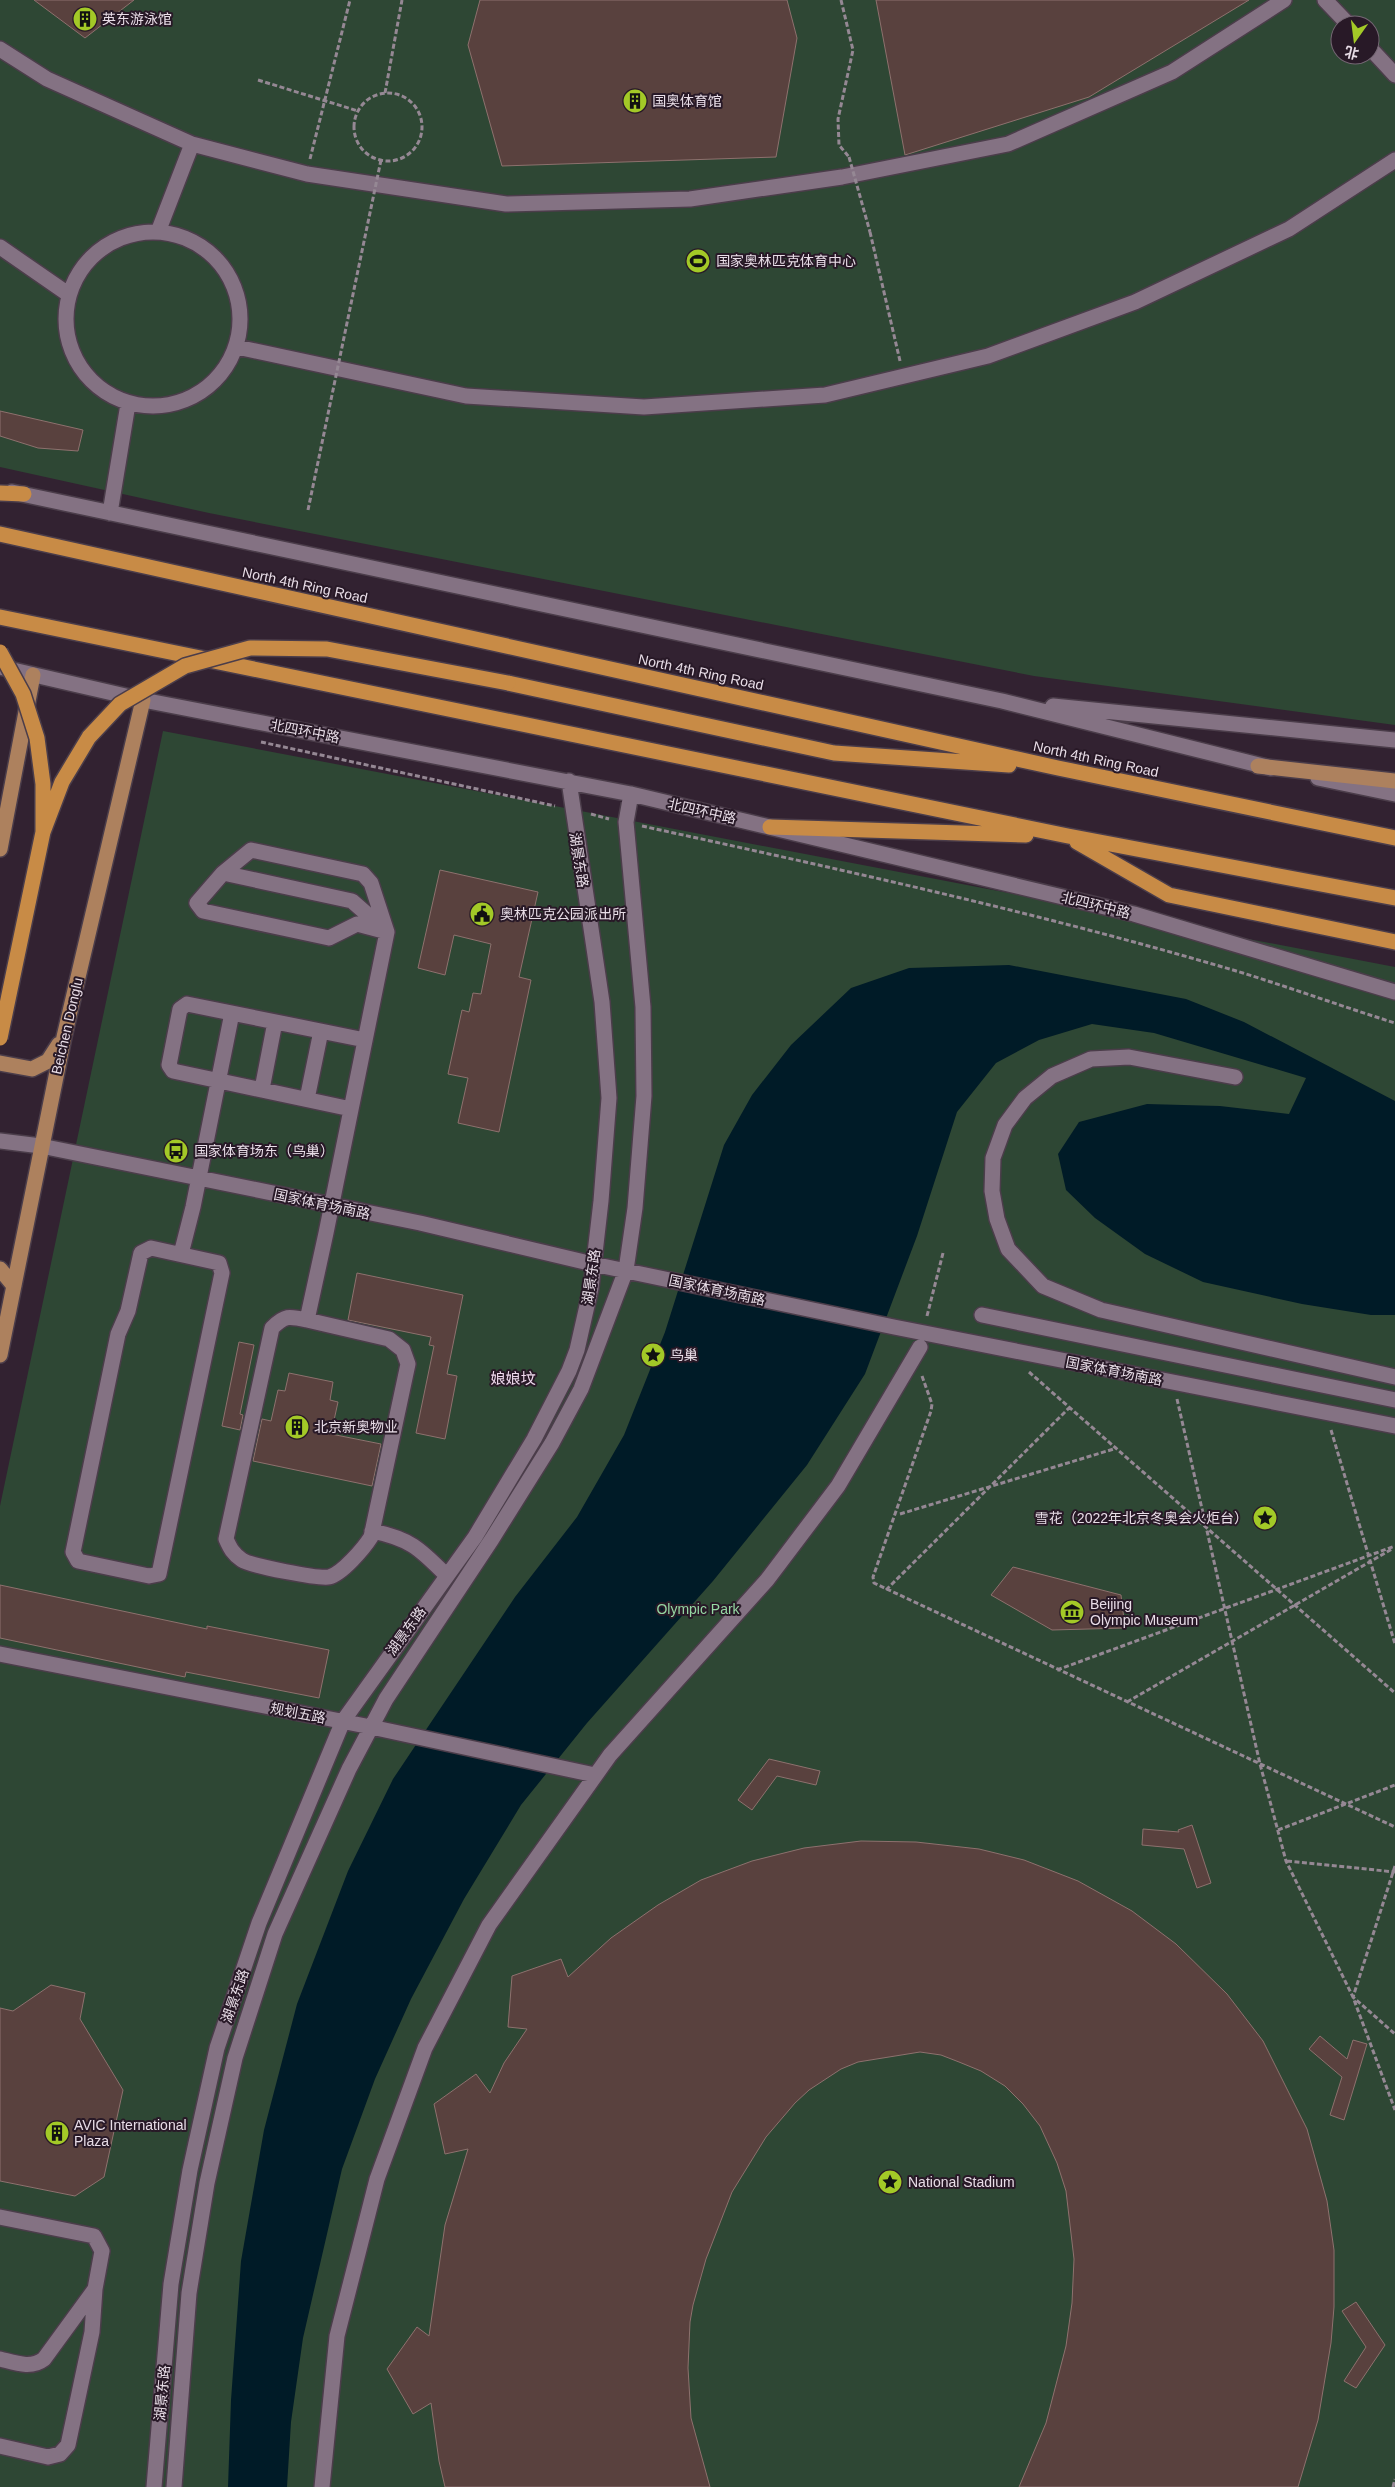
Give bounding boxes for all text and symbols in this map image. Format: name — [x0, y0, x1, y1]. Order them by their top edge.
building icon: 英东游泳馆 — [72, 6, 98, 32]
place label: 英东游泳馆 — [102, 11, 172, 27]
north arrow — [1330, 15, 1380, 65]
text: 北 — [1343, 43, 1361, 62]
building icon: 国奥体育馆 — [622, 88, 648, 114]
place label: 国奥体育馆 — [652, 93, 722, 109]
sports icon: 国家奥林匹克体育中心 — [685, 248, 711, 274]
place label: 国家奥林匹克体育中心 — [716, 253, 856, 269]
street label: North 4th Ring Road — [241, 564, 369, 606]
street label: North 4th Ring Road — [637, 651, 765, 693]
street label: 北四环中路 — [269, 716, 341, 746]
street label: North 4th Ring Road — [1032, 738, 1160, 780]
street label: 北四环中路 — [666, 795, 738, 827]
street label: 湖景东路 — [567, 831, 591, 889]
street label: 北四环中路 — [1060, 889, 1132, 921]
public building icon: 奥林匹克公园派出所 — [469, 901, 495, 927]
place label: 奥林匹克公园派出所 — [500, 906, 626, 922]
street label: Beichen Donglu — [48, 976, 86, 1076]
bus stop icon: 国家体育场东（鸟巢） — [163, 1138, 189, 1164]
place label: 国家体育场东（鸟巢） — [194, 1143, 334, 1159]
street label: 国家体育场南路 — [272, 1186, 372, 1222]
street label: 湖景东路 — [579, 1248, 603, 1306]
street label: 国家体育场南路 — [667, 1272, 767, 1308]
place icon: 鸟巢 — [640, 1342, 666, 1368]
place label: 鸟巢 — [670, 1347, 698, 1363]
street label: 国家体育场南路 — [1064, 1354, 1164, 1388]
district label: 娘娘坟 — [490, 1370, 536, 1387]
building icon: 北京新奥物业 — [284, 1414, 310, 1440]
place label: 北京新奥物业 — [314, 1419, 398, 1435]
place icon: 雪花（2022年北京冬奥会火炬台） — [1252, 1505, 1278, 1531]
place label: 雪花（2022年北京冬奥会火炬台） — [1035, 1510, 1248, 1526]
place label: Beijing Olympic Museum — [1090, 1596, 1198, 1628]
museum icon: Beijing Olympic Museum — [1059, 1599, 1085, 1625]
park label: Olympic Park — [656, 1601, 741, 1617]
street label: 湖景东路 — [383, 1604, 429, 1658]
street label: 规划五路 — [269, 1700, 327, 1726]
street label: 湖景东路 — [218, 1967, 252, 2025]
place label: AVIC International Plaza — [74, 2117, 187, 2149]
building icon: AVIC International Plaza — [44, 2120, 70, 2146]
place icon: National Stadium — [877, 2169, 903, 2195]
place label: National Stadium — [908, 2174, 1015, 2190]
street label: 湖景东路 — [152, 2364, 172, 2422]

